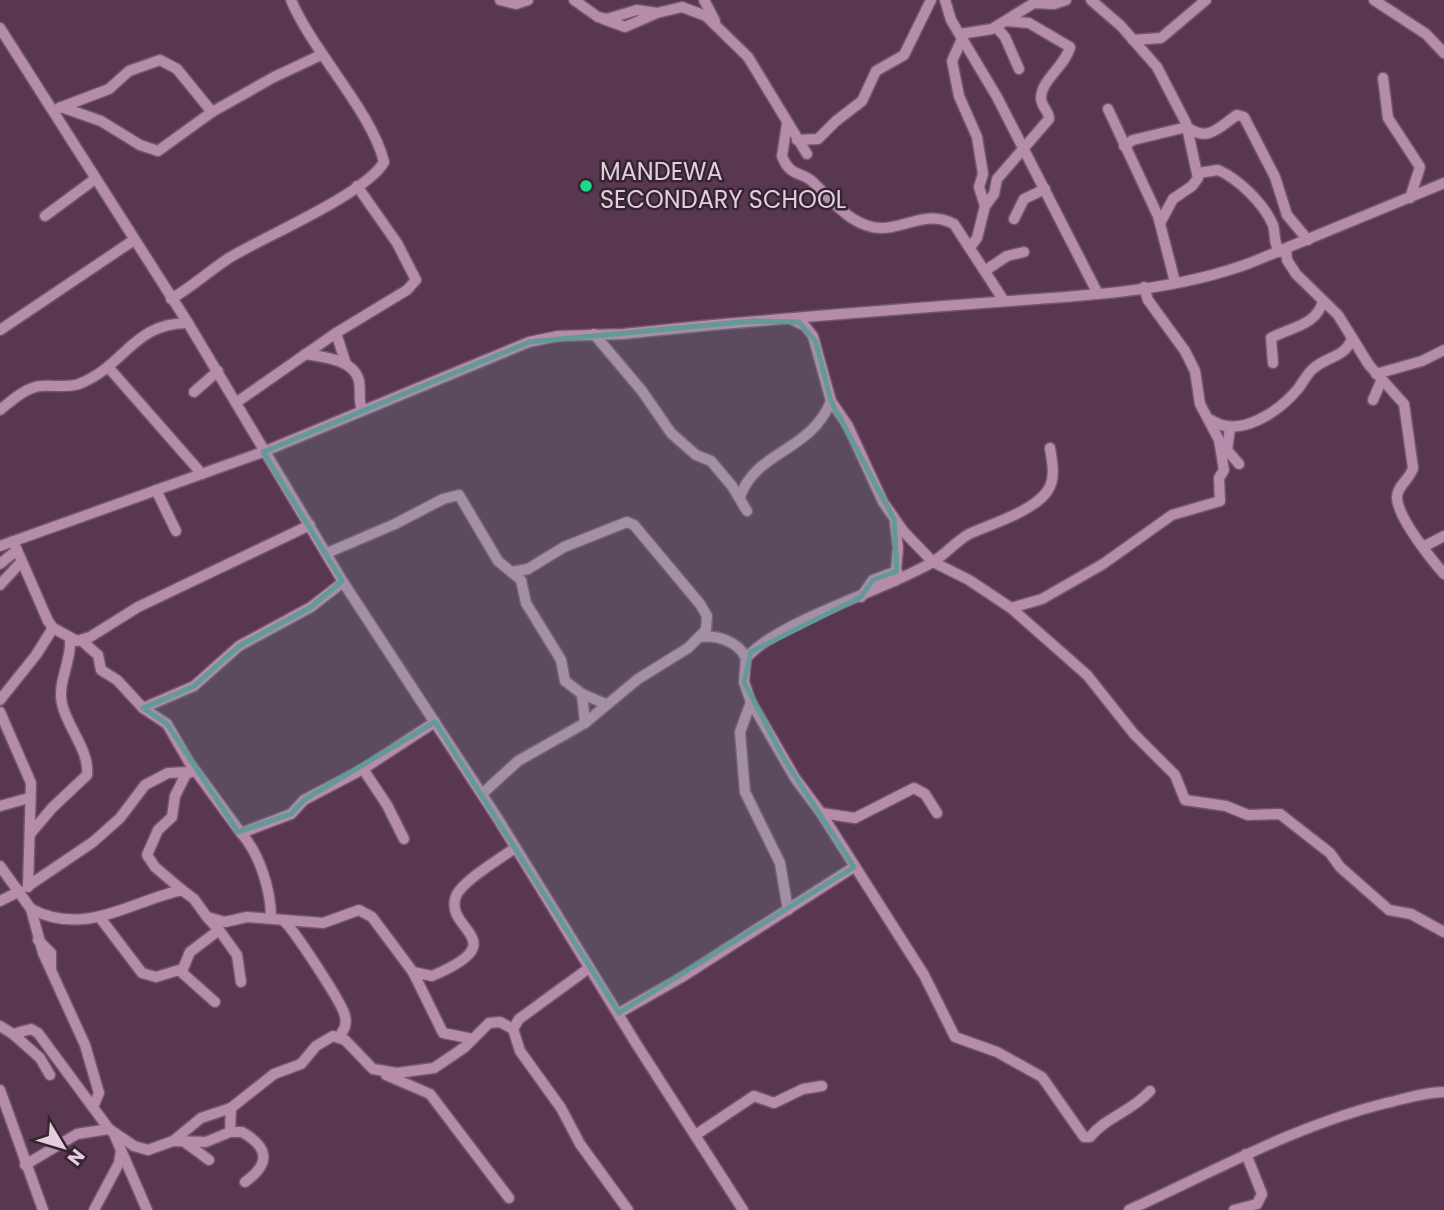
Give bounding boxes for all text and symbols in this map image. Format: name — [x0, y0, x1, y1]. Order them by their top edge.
place label: MANDEWA SECONDARY SCHOOL — [600, 155, 846, 216]
marker: MANDEWA SECONDARY SCHOOL — [578, 178, 594, 194]
north arrow — [28, 1112, 98, 1182]
text: N — [61, 1143, 91, 1171]

